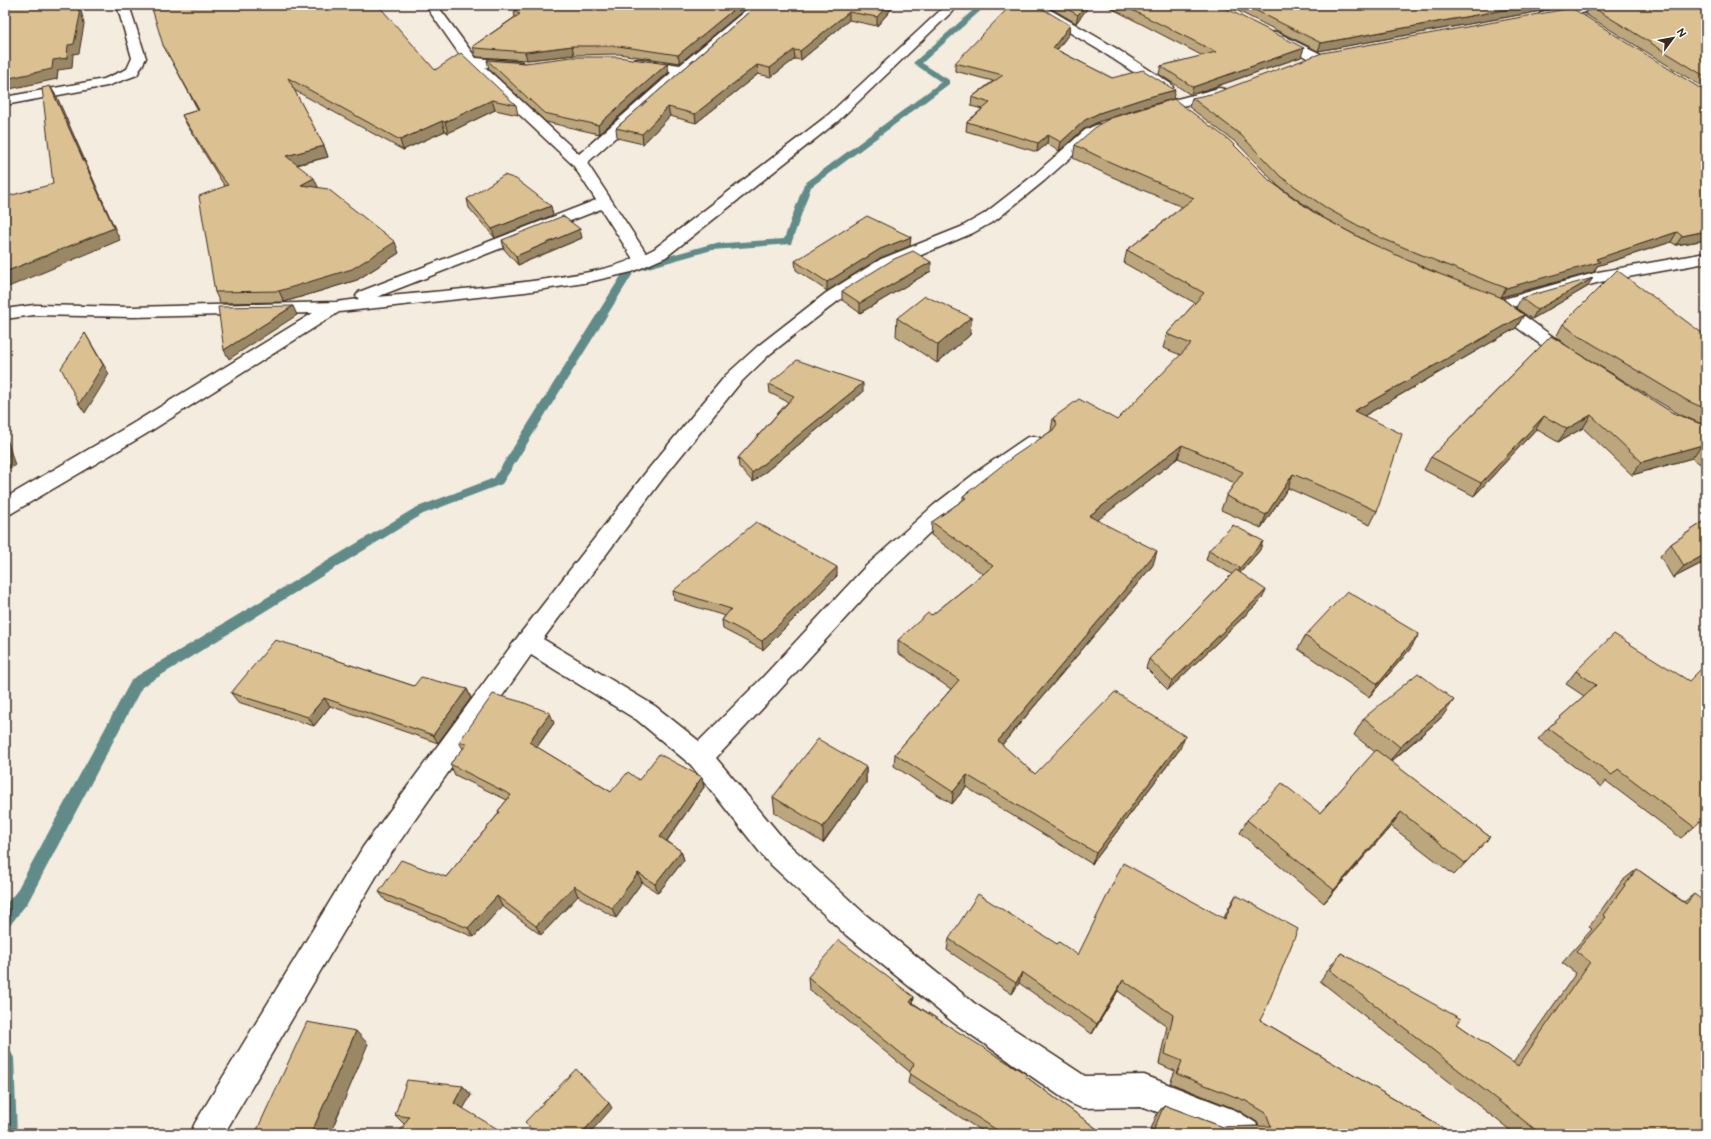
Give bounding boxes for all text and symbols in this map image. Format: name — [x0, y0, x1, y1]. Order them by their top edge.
north arrow — [1653, 18, 1693, 58]
text: N — [1673, 26, 1689, 40]

